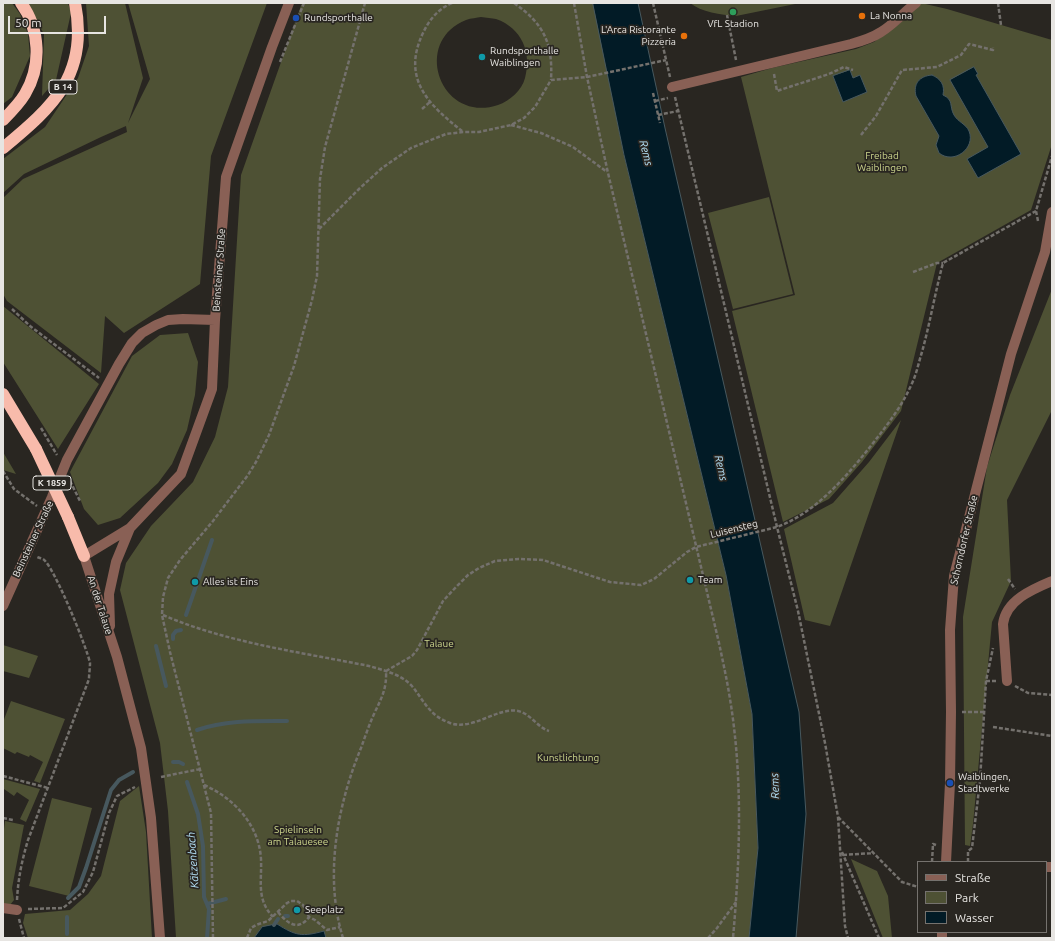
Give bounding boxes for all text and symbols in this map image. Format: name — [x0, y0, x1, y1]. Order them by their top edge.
marker: VfL Stadion — [728, 7, 738, 17]
scale bar — [10, 8, 108, 34]
place label: La Nonna — [870, 10, 912, 22]
marker: La Nonna — [857, 11, 867, 21]
place label: Rundsporthalle — [304, 12, 373, 24]
marker: Rundsporthalle — [291, 13, 301, 23]
text: 50 m — [15, 16, 42, 29]
place label: VfL Stadion — [707, 18, 759, 30]
place label: L'Arca Ristorante Pizzeria — [601, 24, 676, 48]
marker: L'Arca Ristorante Pizzeria — [679, 31, 689, 41]
place label: Rundsporthalle Waiblingen — [490, 45, 559, 68]
marker: Rundsporthalle Waiblingen — [477, 52, 487, 62]
road number: B 14 — [49, 80, 77, 94]
water label: Rems — [636, 139, 656, 167]
park label: Freibad Waiblingen — [857, 150, 907, 174]
street label: Beinsteiner Straße — [210, 228, 228, 312]
water label: Rems — [712, 454, 730, 482]
road number: K 1859 — [33, 476, 71, 490]
street label: Schorndorfer Straße — [948, 494, 980, 586]
street label: Beinsteiner Straße — [10, 499, 56, 579]
street label: Luisensteg — [709, 517, 759, 541]
street label: An der Talaue — [85, 574, 115, 636]
place label: Team — [698, 574, 722, 586]
marker: Team — [685, 575, 695, 585]
place label: Alles ist Eins — [203, 576, 258, 588]
marker: Alles ist Eins — [190, 577, 200, 587]
park label: Talaue — [424, 638, 454, 650]
park label: Kunstlichtung — [537, 752, 599, 764]
place label: Waiblingen, Stadtwerke — [958, 771, 1011, 794]
water label: Rems — [768, 773, 782, 799]
marker: Waiblingen, Stadtwerke — [945, 778, 955, 788]
park label: Spielinseln am Talauesee — [268, 824, 328, 848]
water label: Kätzenbach — [184, 831, 202, 889]
legend — [917, 861, 1047, 933]
text: Straße — [955, 871, 991, 884]
text: Park — [955, 891, 979, 904]
place label: Seeplatz — [305, 904, 343, 916]
marker: Seeplatz — [292, 905, 302, 915]
text: Wasser — [955, 911, 994, 924]

